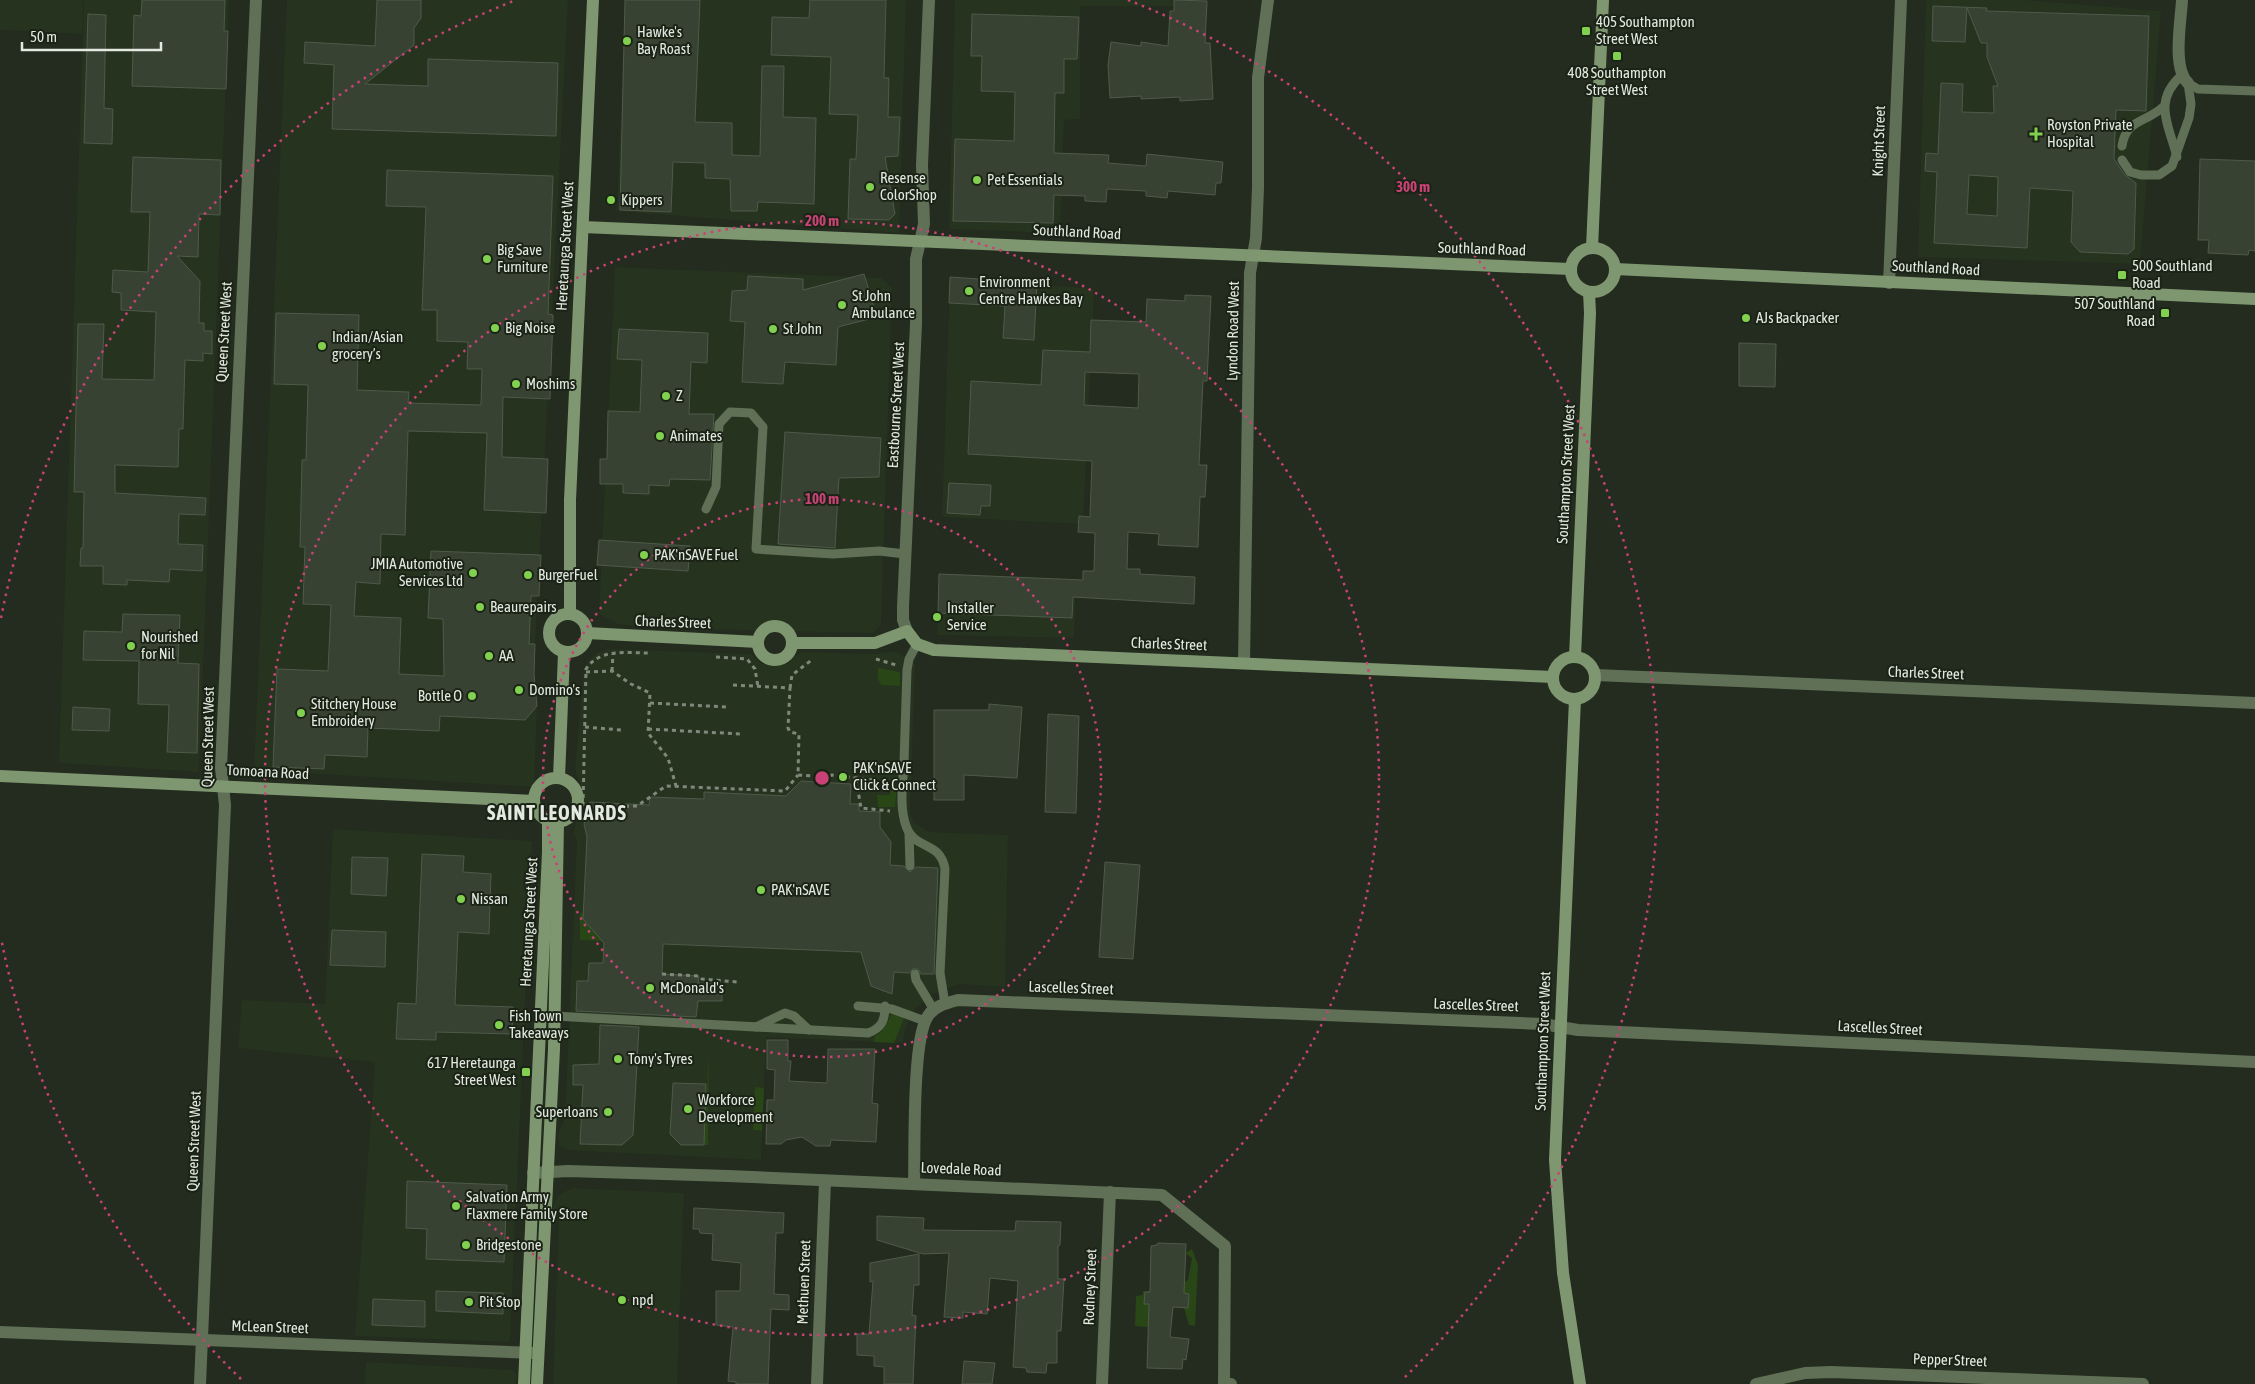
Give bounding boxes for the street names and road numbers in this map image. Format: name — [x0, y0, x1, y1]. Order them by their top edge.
street label: Knight Street — [1869, 105, 1888, 177]
street label: Heretaunga Street West — [553, 181, 576, 311]
street label: Southland Road — [1033, 221, 1122, 242]
street label: Southland Road — [1438, 238, 1526, 259]
street label: Southland Road — [1892, 257, 1981, 278]
street label: Queen Street West — [212, 281, 235, 383]
street label: Lyndon Road West — [1223, 281, 1242, 381]
street label: Eastbourne Street West — [884, 341, 907, 469]
street label: Southampton Street West — [1553, 404, 1578, 544]
street label: Charles Street — [635, 612, 711, 631]
street label: Charles Street — [1131, 634, 1207, 653]
street label: Charles Street — [1888, 663, 1964, 682]
street label: Queen Street West — [198, 686, 217, 787]
street label: Tomoana Road — [226, 761, 310, 782]
street label: Heretaunga Street West — [517, 857, 540, 987]
street label: Southampton Street West — [1532, 971, 1553, 1111]
street label: Lascelles Street — [1028, 978, 1114, 997]
street label: Lascelles Street — [1433, 995, 1519, 1014]
street label: Lascelles Street — [1837, 1017, 1923, 1038]
street label: Queen Street West — [183, 1090, 204, 1192]
street label: Lovedale Road — [920, 1159, 1002, 1178]
street label: Methuen Street — [794, 1239, 813, 1325]
street label: Rodney Street — [1080, 1248, 1099, 1326]
street label: McLean Street — [231, 1317, 309, 1336]
street label: Pepper Street — [1913, 1350, 1988, 1369]

